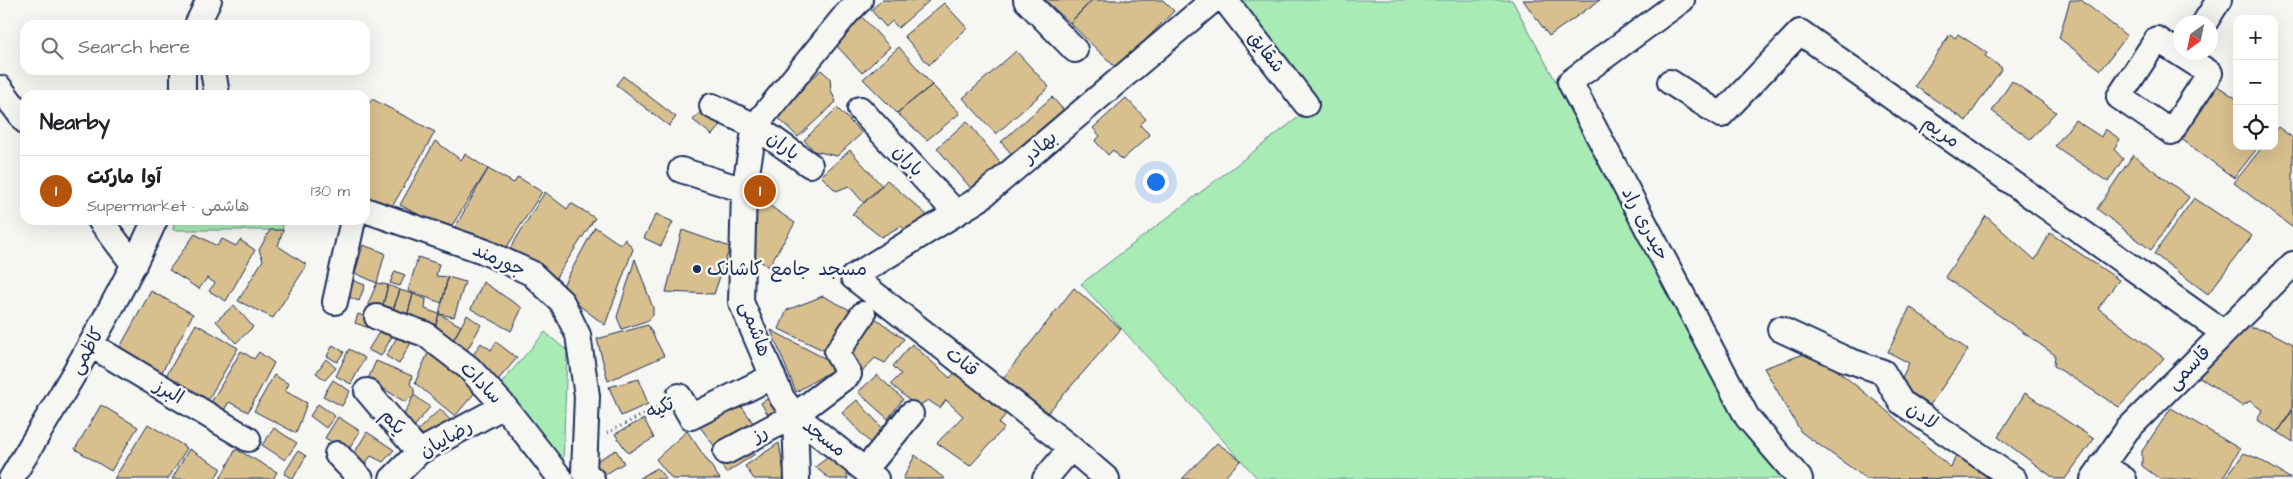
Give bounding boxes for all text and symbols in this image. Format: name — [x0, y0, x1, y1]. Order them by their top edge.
north arrow — [2173, 15, 2218, 60]
map controls — [2233, 15, 2278, 150]
button: + — [2233, 15, 2278, 60]
search box — [20, 20, 370, 75]
street label: شقایق — [1241, 25, 1291, 79]
icon: search — [38, 34, 66, 62]
text: Search here — [78, 34, 190, 61]
button: − — [2233, 60, 2278, 105]
button: locate — [2233, 105, 2278, 150]
text: Nearby — [40, 108, 110, 137]
street label: مریم — [1917, 109, 1965, 155]
street label: بهادر — [1015, 124, 1063, 171]
street label: یاران — [761, 125, 805, 167]
street label: باران — [886, 139, 930, 183]
text: آوا مارکت — [87, 164, 161, 191]
your location — [1143, 169, 1169, 195]
pin: 1 — [744, 172, 776, 210]
text: 1 — [55, 180, 57, 202]
text: 130 m — [311, 180, 350, 202]
street label: حیدری راد — [1614, 183, 1676, 265]
text: Supermarket · هاشمی — [87, 195, 249, 217]
street label: جورمند — [468, 236, 530, 284]
place label: مسجد جامع کاشانک — [707, 256, 867, 283]
marker: مسجد جامع کاشانک — [691, 263, 703, 275]
street label: هاشمی — [733, 298, 777, 360]
street label: کاظمی — [63, 322, 111, 380]
street label: قنات — [940, 340, 984, 384]
street label: قاسمی — [2161, 340, 2217, 396]
street label: سادات — [454, 356, 508, 410]
street label: البرز — [147, 372, 189, 411]
street label: تکیه — [642, 390, 679, 426]
street label: لادن — [1901, 396, 1943, 436]
street label: یکم — [374, 403, 412, 441]
street label: مسجد — [796, 412, 852, 464]
street label: رضاییان — [414, 413, 478, 465]
street label: رز — [746, 419, 773, 450]

